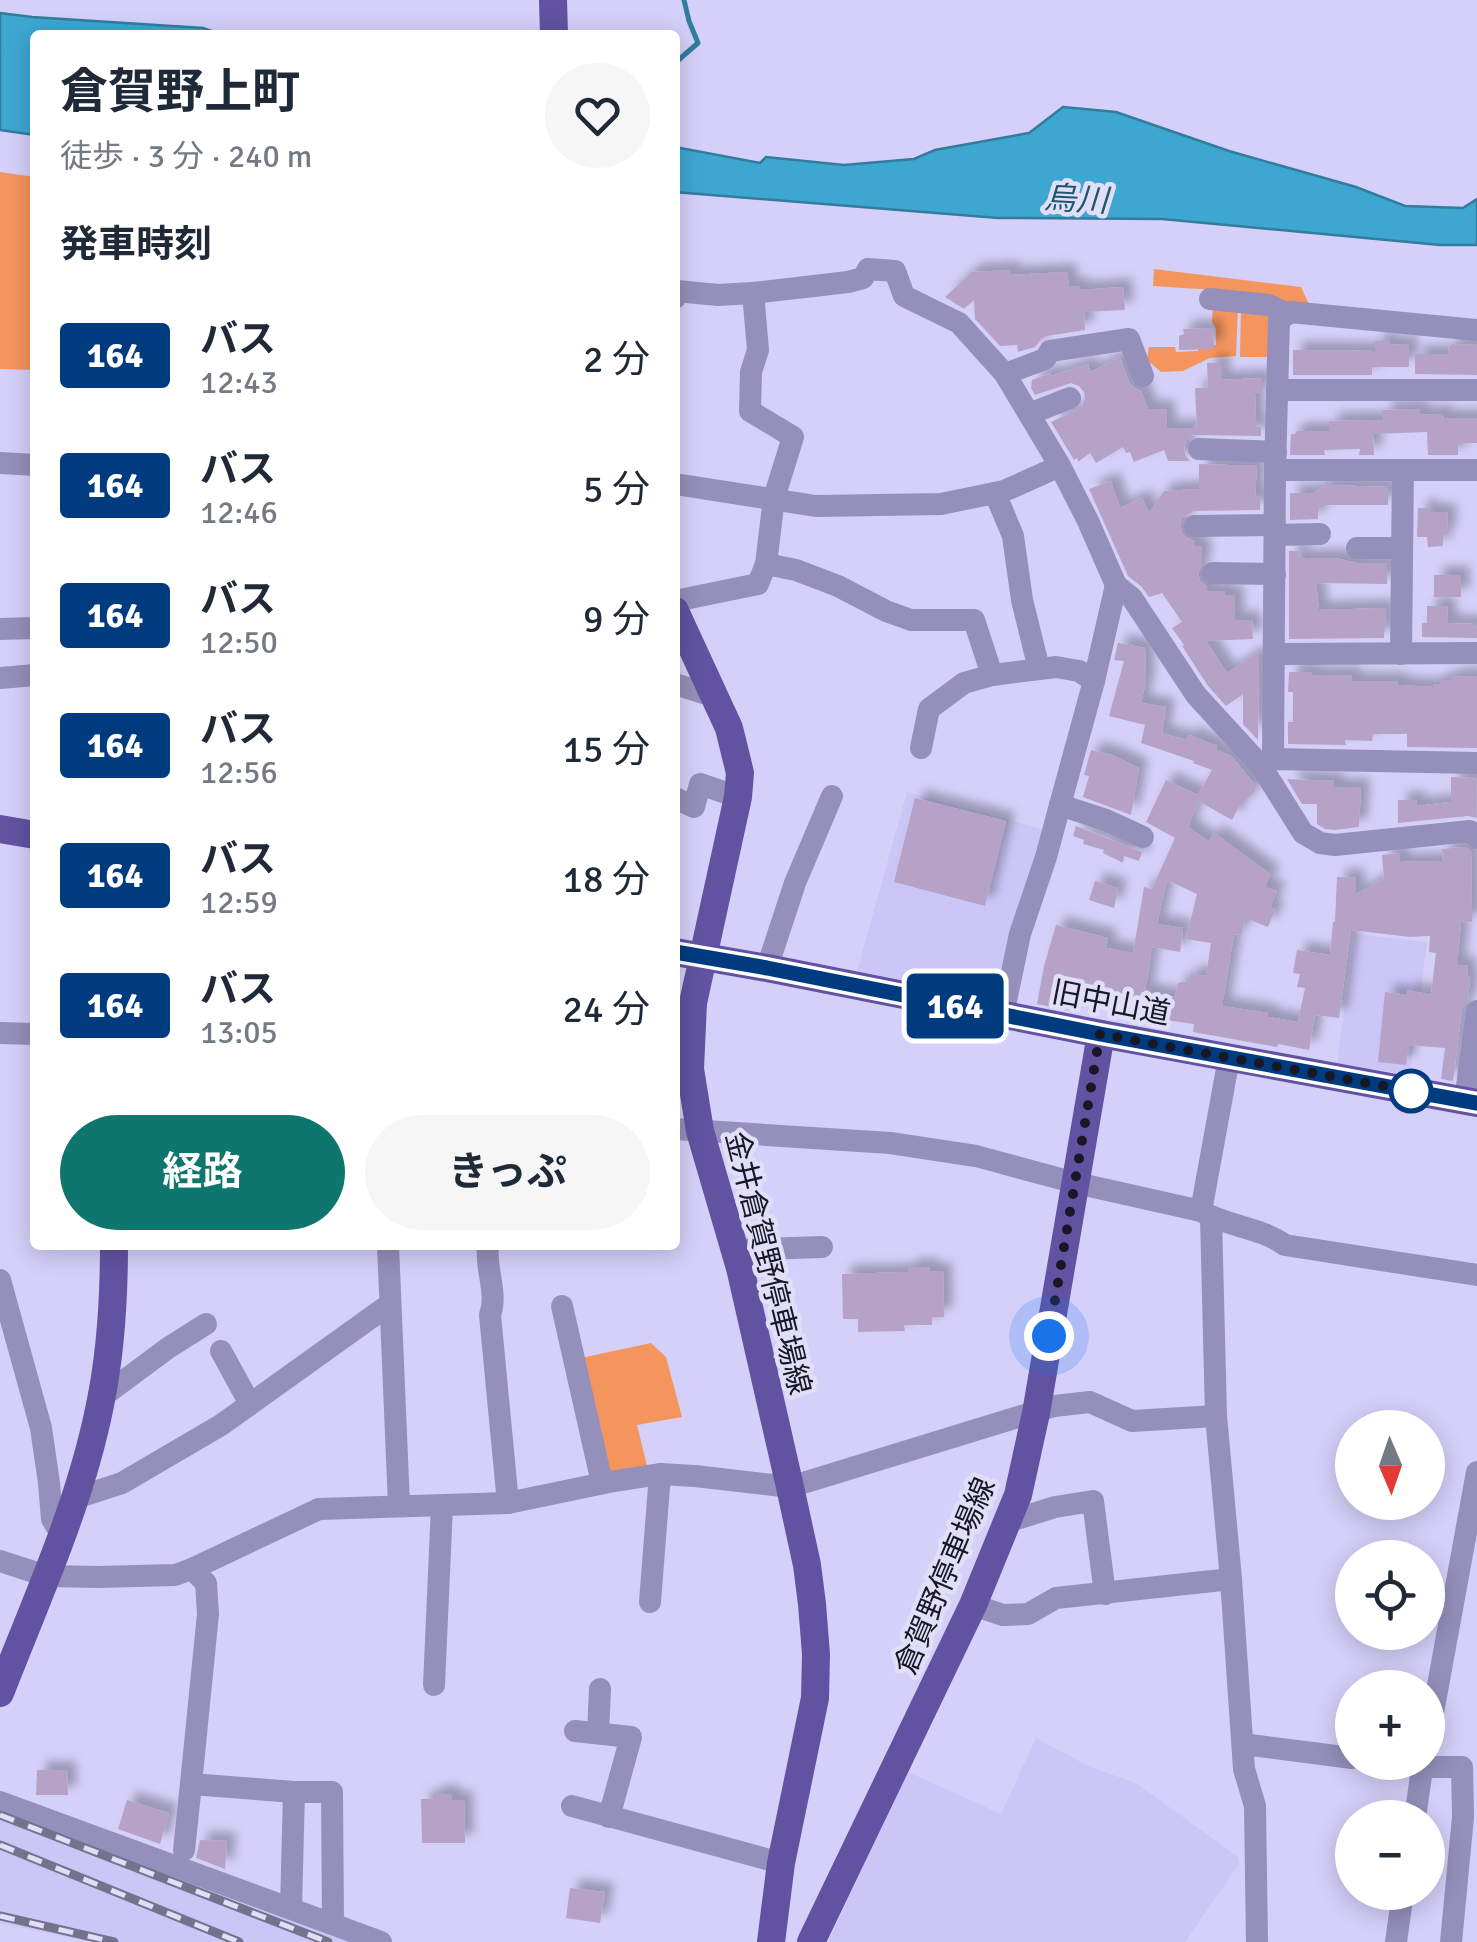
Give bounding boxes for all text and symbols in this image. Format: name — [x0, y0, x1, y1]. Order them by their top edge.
text: 倉賀野上町 — [60, 63, 300, 122]
button: heart — [545, 63, 650, 168]
text: 徒歩 · 3 分 · 240 m — [60, 137, 312, 176]
water label: 烏川 — [1043, 178, 1112, 221]
text: 発車時刻 — [60, 221, 212, 268]
text: バス — [200, 316, 276, 363]
text: 164 — [87, 334, 143, 377]
text: 2 分 — [583, 336, 650, 383]
text: 12:43 — [200, 363, 278, 402]
text: バス — [200, 446, 276, 493]
text: 164 — [87, 464, 143, 507]
text: 5 分 — [583, 466, 650, 513]
text: 12:46 — [200, 493, 278, 532]
text: バス — [200, 576, 276, 623]
text: 164 — [87, 594, 143, 637]
text: 9 分 — [583, 596, 650, 643]
text: 12:50 — [200, 623, 278, 662]
text: バス — [200, 706, 276, 753]
text: 164 — [87, 724, 143, 767]
text: 15 分 — [563, 726, 650, 773]
text: 12:56 — [200, 753, 278, 792]
text: バス — [200, 836, 276, 883]
text: 164 — [87, 854, 143, 897]
text: 18 分 — [563, 856, 650, 903]
text: 12:59 — [200, 883, 278, 922]
text: バス — [200, 966, 276, 1013]
line badge: 164 — [898, 974, 1012, 1038]
street label: 旧中山道 — [1048, 974, 1173, 1033]
text: 164 — [87, 984, 143, 1027]
text: 164 — [927, 985, 983, 1028]
text: 24 分 — [563, 986, 650, 1033]
text: 13:05 — [200, 1013, 278, 1052]
unlabelled marker — [1390, 1070, 1432, 1112]
button: 経路 — [60, 1115, 345, 1230]
button: きっぷ — [365, 1115, 650, 1230]
street label: 金井倉賀野停車場線 — [717, 1128, 818, 1399]
your location — [1024, 1311, 1074, 1361]
north arrow — [1335, 1410, 1445, 1520]
map controls — [1335, 1410, 1445, 1910]
street label: 倉賀野停車場線 — [887, 1472, 1004, 1680]
button: locate — [1335, 1540, 1445, 1650]
button: + — [1335, 1670, 1445, 1780]
button: − — [1335, 1800, 1445, 1910]

